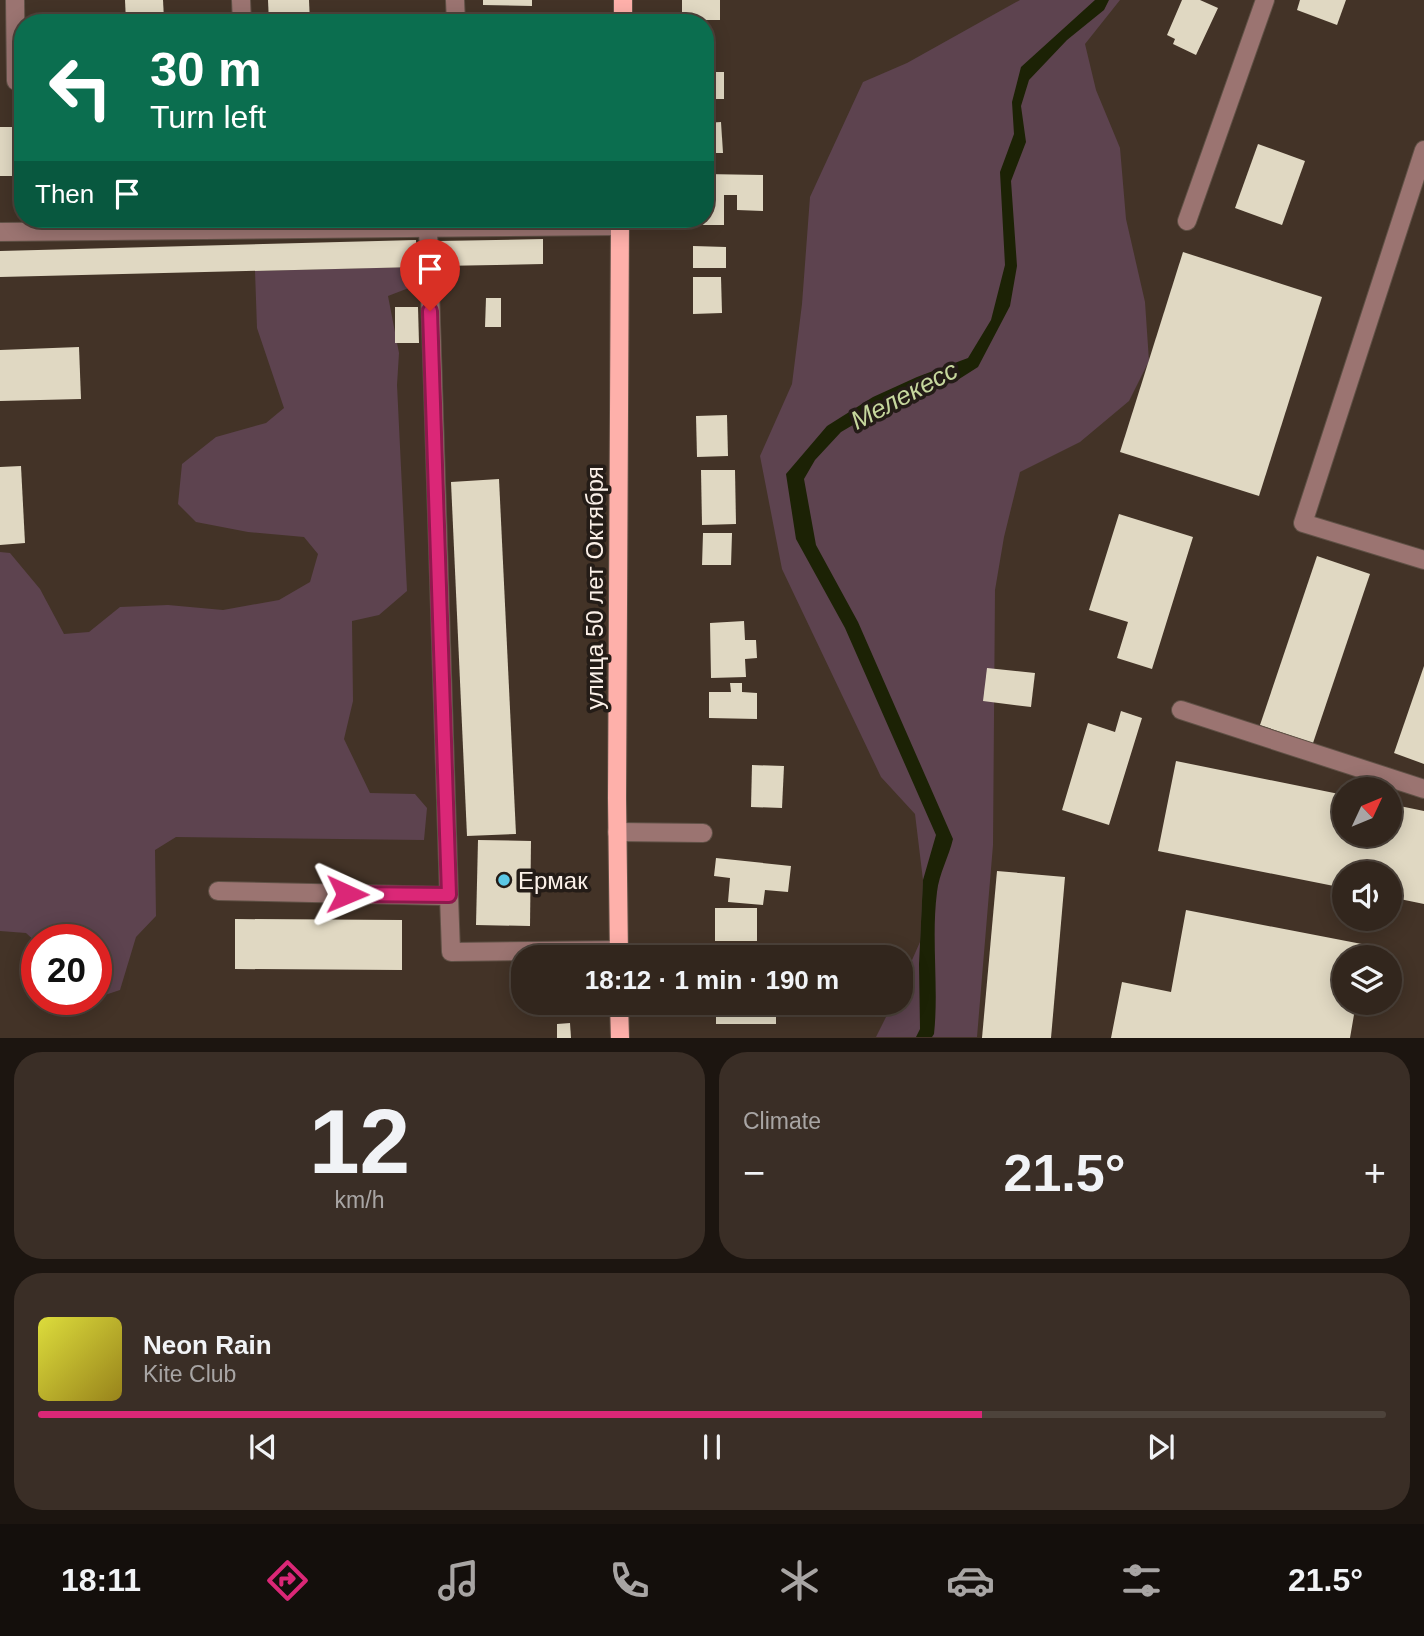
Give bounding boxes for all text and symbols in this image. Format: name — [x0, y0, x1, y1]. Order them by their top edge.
icon: left — [35, 42, 126, 133]
text: 30 m — [150, 42, 262, 96]
text: Turn left — [150, 99, 266, 135]
icon: arrive — [108, 175, 146, 213]
text: Then — [35, 179, 94, 209]
pin — [400, 239, 460, 311]
icon: arrive — [411, 250, 449, 288]
water label: Мелекесс — [845, 354, 963, 436]
street label: улица 50 лет Октября — [581, 466, 608, 710]
north arrow — [1332, 777, 1402, 847]
map controls — [1332, 777, 1402, 1015]
position arrow — [310, 857, 384, 931]
button: sound — [1332, 861, 1402, 931]
place label: Ермак — [518, 867, 588, 894]
marker: Ермак — [496, 872, 512, 888]
speed limit sign: 20 — [21, 924, 112, 1015]
button: layers — [1332, 945, 1402, 1015]
text: 18:12 · 1 min · 190 m — [585, 965, 839, 995]
text: 12 — [309, 1091, 410, 1192]
text: Climate — [743, 1108, 821, 1134]
text: 21.5° — [1003, 1144, 1126, 1202]
text: − — [743, 1152, 765, 1194]
text: + — [1364, 1152, 1386, 1194]
text: km/h — [335, 1187, 384, 1213]
text: Neon Rain — [143, 1330, 272, 1360]
text: Kite Club — [143, 1361, 236, 1387]
icon: previous — [244, 1428, 282, 1466]
icon: pause — [693, 1428, 731, 1466]
icon: next — [1142, 1428, 1180, 1466]
icon: directions — [263, 1556, 312, 1605]
icon: music — [434, 1556, 483, 1605]
icon: phone — [605, 1556, 654, 1605]
icon: climate — [775, 1556, 824, 1605]
icon: car — [946, 1556, 995, 1605]
icon: filters — [1117, 1556, 1166, 1605]
text: 18:11 — [61, 1562, 141, 1598]
text: 21.5° — [1288, 1562, 1363, 1598]

